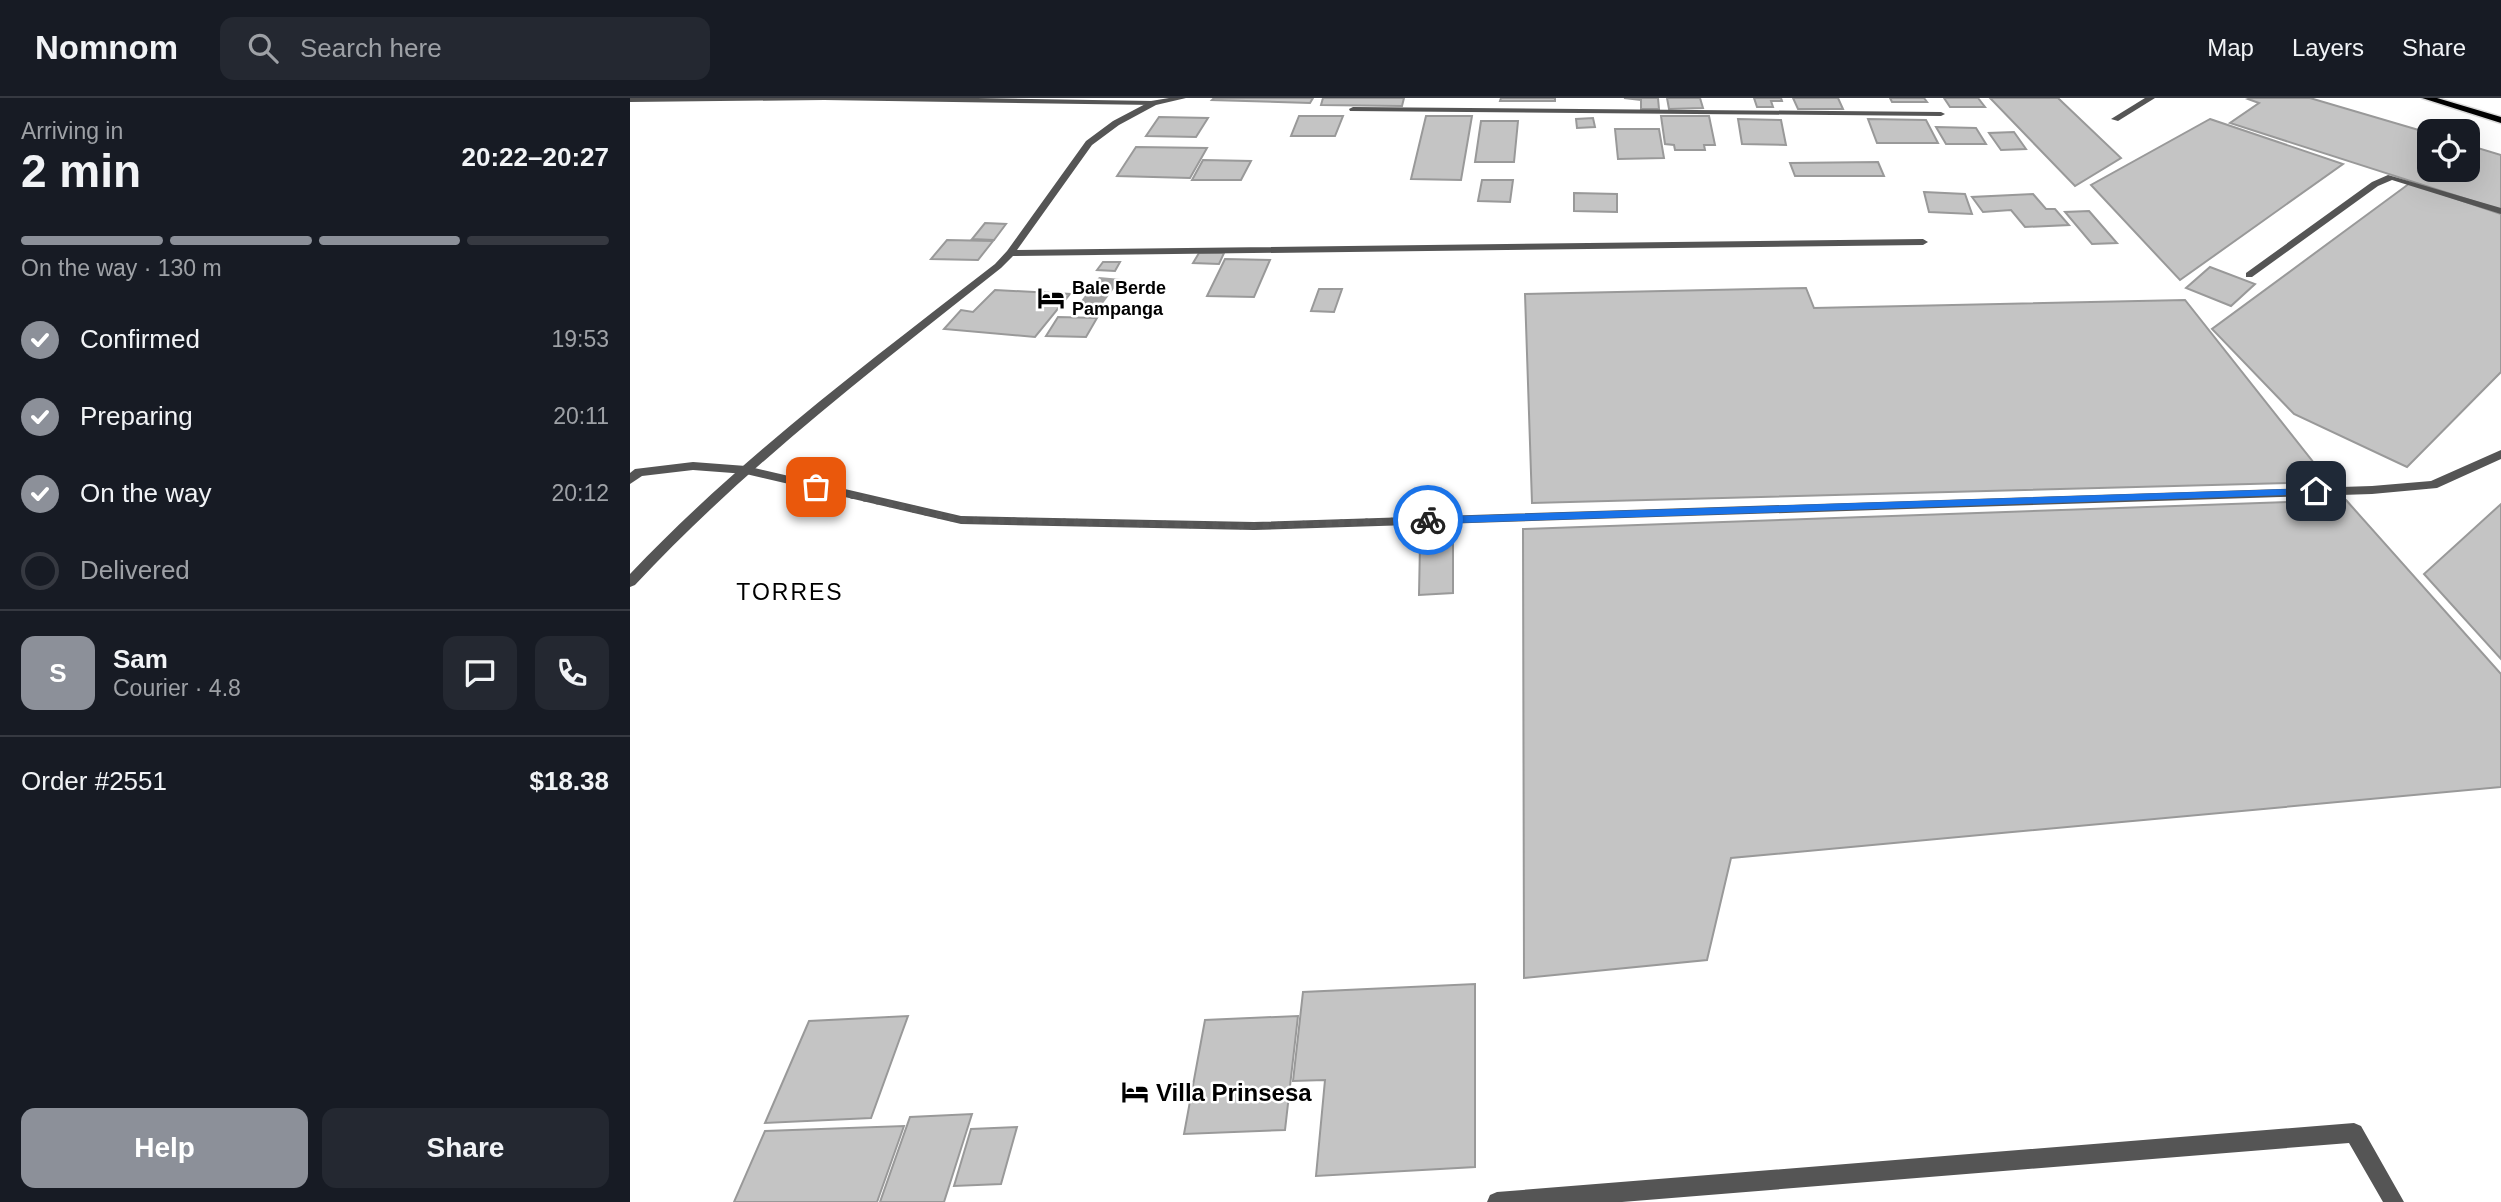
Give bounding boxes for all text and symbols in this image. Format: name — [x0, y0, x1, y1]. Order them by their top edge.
search box — [220, 17, 710, 80]
text: Nomnom — [35, 29, 178, 66]
icon: search — [244, 29, 282, 67]
text: Search here — [300, 33, 442, 63]
text: Map — [2207, 34, 2254, 61]
text: Layers — [2292, 34, 2364, 61]
text: Share — [2402, 34, 2466, 61]
text: Arriving in — [21, 118, 123, 144]
map controls — [2417, 119, 2480, 182]
button: locate — [2417, 119, 2480, 182]
text: 20:22–20:27 — [462, 142, 609, 172]
text: 2 min — [21, 145, 141, 197]
text: On the way · 130 m — [21, 255, 222, 281]
place label: Bale Berde Pampanga — [1072, 278, 1166, 319]
hotel icon: Bale Berde Pampanga — [1036, 283, 1066, 313]
icon: check — [21, 321, 59, 359]
text: Confirmed — [80, 324, 200, 354]
text: 19:53 — [551, 326, 609, 352]
icon: check — [21, 398, 59, 436]
text: Preparing — [80, 401, 193, 431]
text: 20:11 — [553, 403, 609, 429]
pin — [786, 457, 846, 517]
pin — [2286, 461, 2346, 521]
icon: bag — [797, 468, 835, 506]
icon: home — [2297, 472, 2335, 510]
icon: check — [21, 475, 59, 513]
text: On the way — [80, 478, 212, 508]
text: 20:12 — [551, 480, 609, 506]
courier — [1393, 485, 1463, 555]
icon: bike — [1409, 501, 1447, 539]
text: Delivered — [80, 555, 190, 585]
district label: TORRES — [736, 579, 844, 605]
button: chat — [443, 636, 517, 710]
button: phone — [535, 636, 609, 710]
text: Sam — [113, 644, 168, 674]
text: S — [49, 658, 67, 688]
text: Courier · 4.8 — [113, 675, 241, 701]
text: Order #2551 — [21, 766, 167, 796]
text: $18.38 — [529, 766, 609, 796]
hotel icon: Villa Prinsesa — [1120, 1077, 1150, 1107]
place label: Villa Prinsesa — [1156, 1079, 1312, 1106]
button: Help — [21, 1108, 308, 1188]
button: Share — [322, 1108, 609, 1188]

